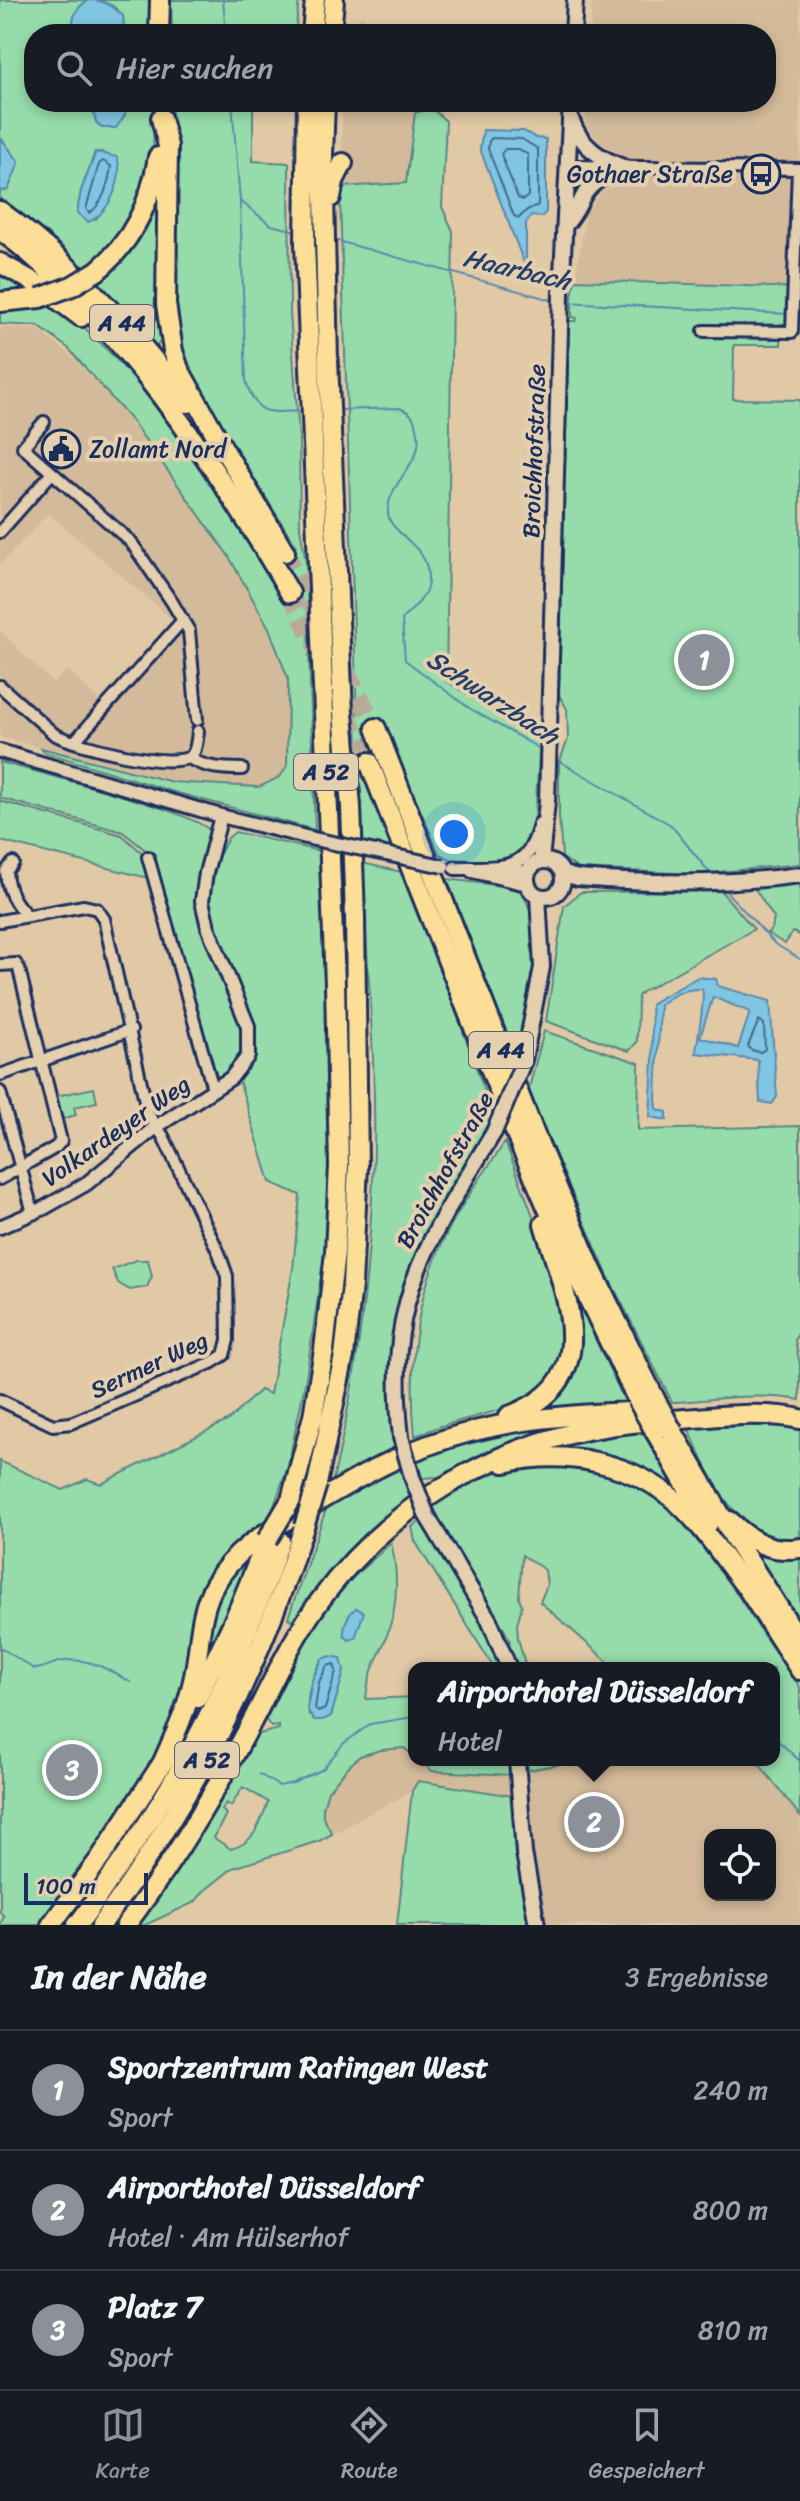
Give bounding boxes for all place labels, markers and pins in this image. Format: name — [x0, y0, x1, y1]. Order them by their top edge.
place label: Gothaer Straße — [567, 153, 733, 195]
bus stop icon: Gothaer Straße — [740, 153, 782, 195]
public building icon: Zollamt Nord — [40, 428, 82, 470]
place label: Zollamt Nord — [89, 428, 227, 470]
pin: 1 — [678, 630, 730, 690]
pin: 3 — [46, 1740, 98, 1800]
pin: 2 — [568, 1792, 620, 1852]

